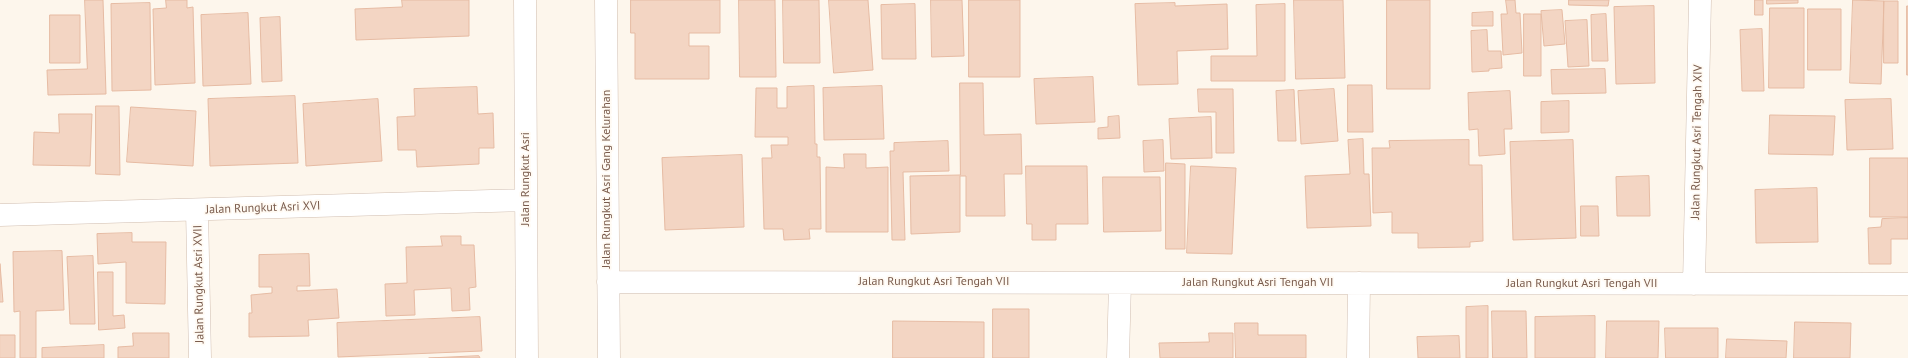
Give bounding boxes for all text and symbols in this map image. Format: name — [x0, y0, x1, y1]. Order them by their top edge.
street label: Jalan Rungkut Asri Tengah XIV — [1688, 64, 1706, 220]
street label: Jalan Rungkut Asri Gang Kelurahan — [600, 90, 614, 268]
street label: Jalan Rungkut Asri — [519, 132, 533, 226]
street label: Jalan Rungkut Asri XVI — [205, 199, 321, 217]
street label: Jalan Rungkut Asri XVII — [191, 225, 207, 343]
street label: Jalan Rungkut Asri Tengah VII — [859, 275, 1009, 289]
street label: Jalan Rungkut Asri Tengah VII — [1183, 276, 1333, 290]
street label: Jalan Rungkut Asri Tengah VII — [1507, 277, 1657, 291]

